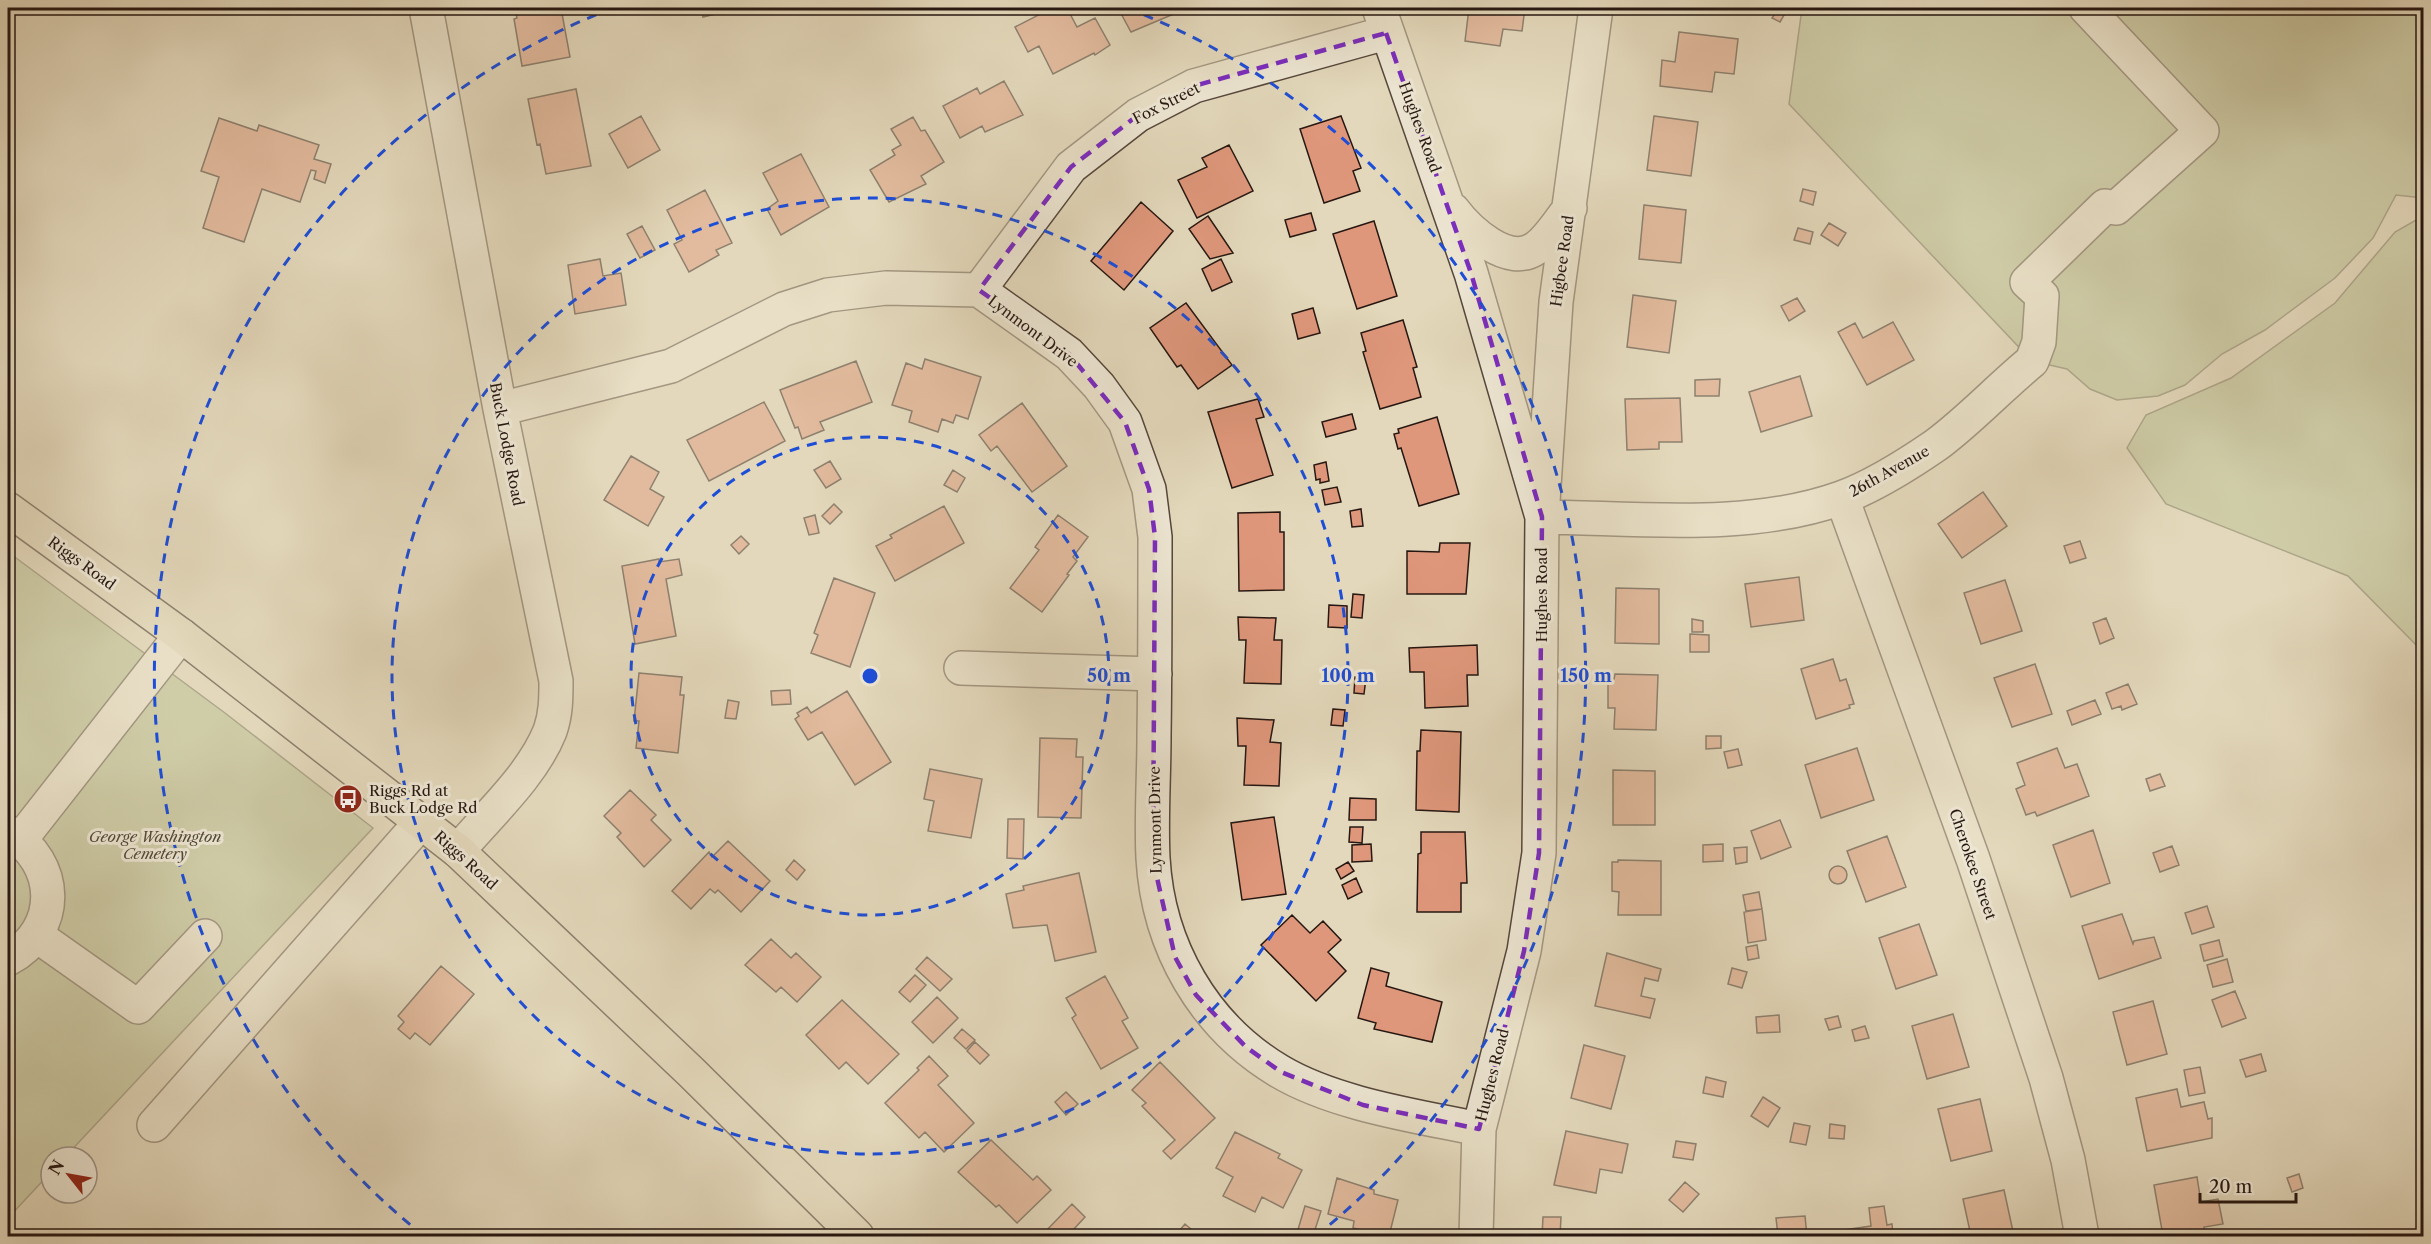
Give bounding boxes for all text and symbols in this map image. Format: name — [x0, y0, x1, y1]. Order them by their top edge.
street label: Fox Street — [1129, 78, 1203, 128]
street label: Hughes Road — [1395, 79, 1445, 175]
street label: Higbee Road — [1546, 214, 1578, 308]
street label: Lynmont Drive — [984, 291, 1082, 371]
street label: Buck Lodge Road — [486, 381, 528, 507]
street label: 26th Avenue — [1846, 441, 1932, 501]
street label: Riggs Road — [44, 532, 120, 594]
street label: Hughes Road — [1532, 547, 1551, 643]
text: 50 m — [1087, 665, 1131, 687]
text: 100 m — [1321, 665, 1375, 687]
text: 150 m — [1560, 665, 1612, 687]
centre of rings — [860, 666, 880, 686]
street label: Lynmont Drive — [1145, 766, 1165, 874]
place label: Riggs Rd at Buck Lodge Rd — [369, 781, 477, 817]
bus stop icon: Riggs Rd at Buck Lodge Rd — [332, 783, 364, 815]
street label: Cherokee Street — [1945, 806, 2001, 923]
park label: George Washington Cemetery — [89, 827, 221, 863]
street label: Riggs Road — [430, 827, 502, 893]
street label: Hughes Road — [1471, 1027, 1513, 1123]
north arrow — [39, 1145, 99, 1205]
text: N — [44, 1156, 68, 1178]
scale bar — [2200, 1166, 2296, 1204]
text: 20 m — [2209, 1176, 2253, 1198]

